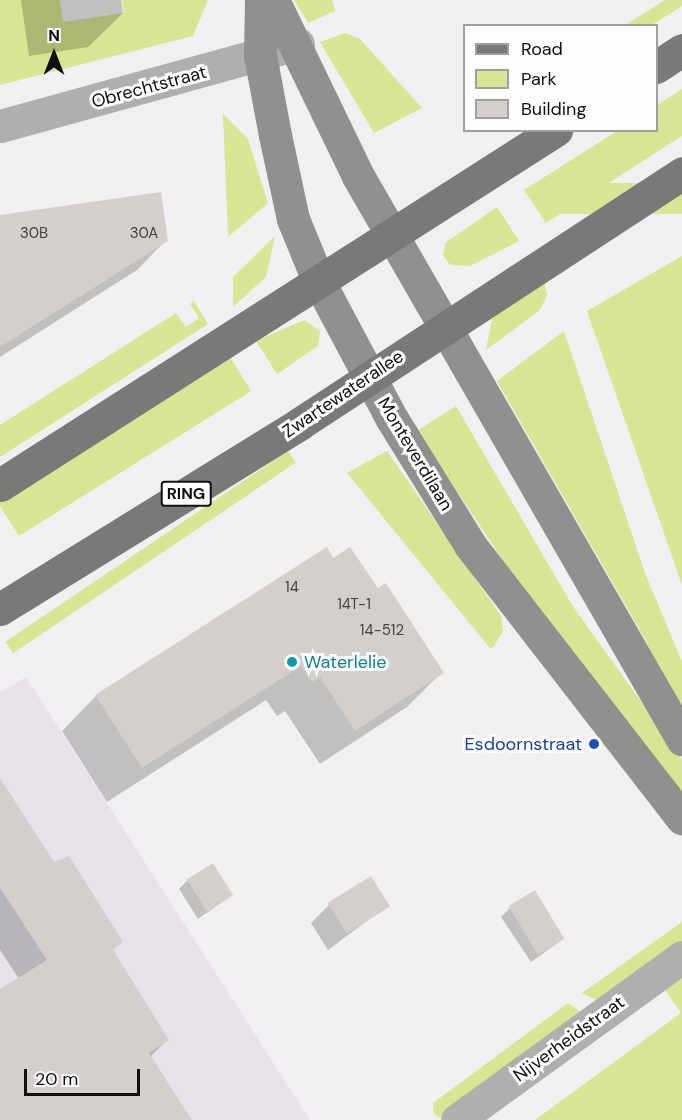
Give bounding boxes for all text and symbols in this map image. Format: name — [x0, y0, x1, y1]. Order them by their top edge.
north arrow — [24, 24, 84, 84]
legend — [463, 24, 658, 132]
text: N — [48, 25, 60, 46]
text: Road — [521, 37, 563, 61]
street label: Obrechtstraat — [89, 61, 209, 113]
text: Park — [521, 67, 557, 91]
text: Building — [521, 97, 586, 121]
house number: 30B — [20, 225, 48, 243]
house number: 30A — [130, 225, 158, 243]
street label: Zwartewaterallee — [278, 346, 408, 442]
street label: Monteverdilaan — [373, 394, 457, 514]
road number: RING — [160, 481, 212, 507]
house number: 14 — [285, 579, 299, 597]
house number: 14T-1 — [337, 596, 371, 614]
house number: 14-512 — [360, 622, 404, 640]
place label: Waterlelie — [304, 651, 387, 673]
marker: Waterlelie — [285, 655, 299, 669]
place label: Esdoornstraat — [464, 733, 582, 755]
marker: Esdoornstraat — [587, 737, 601, 751]
street label: Nijverheidstraat — [509, 991, 629, 1087]
scale bar — [27, 1057, 142, 1095]
text: 20 m — [35, 1067, 78, 1091]

